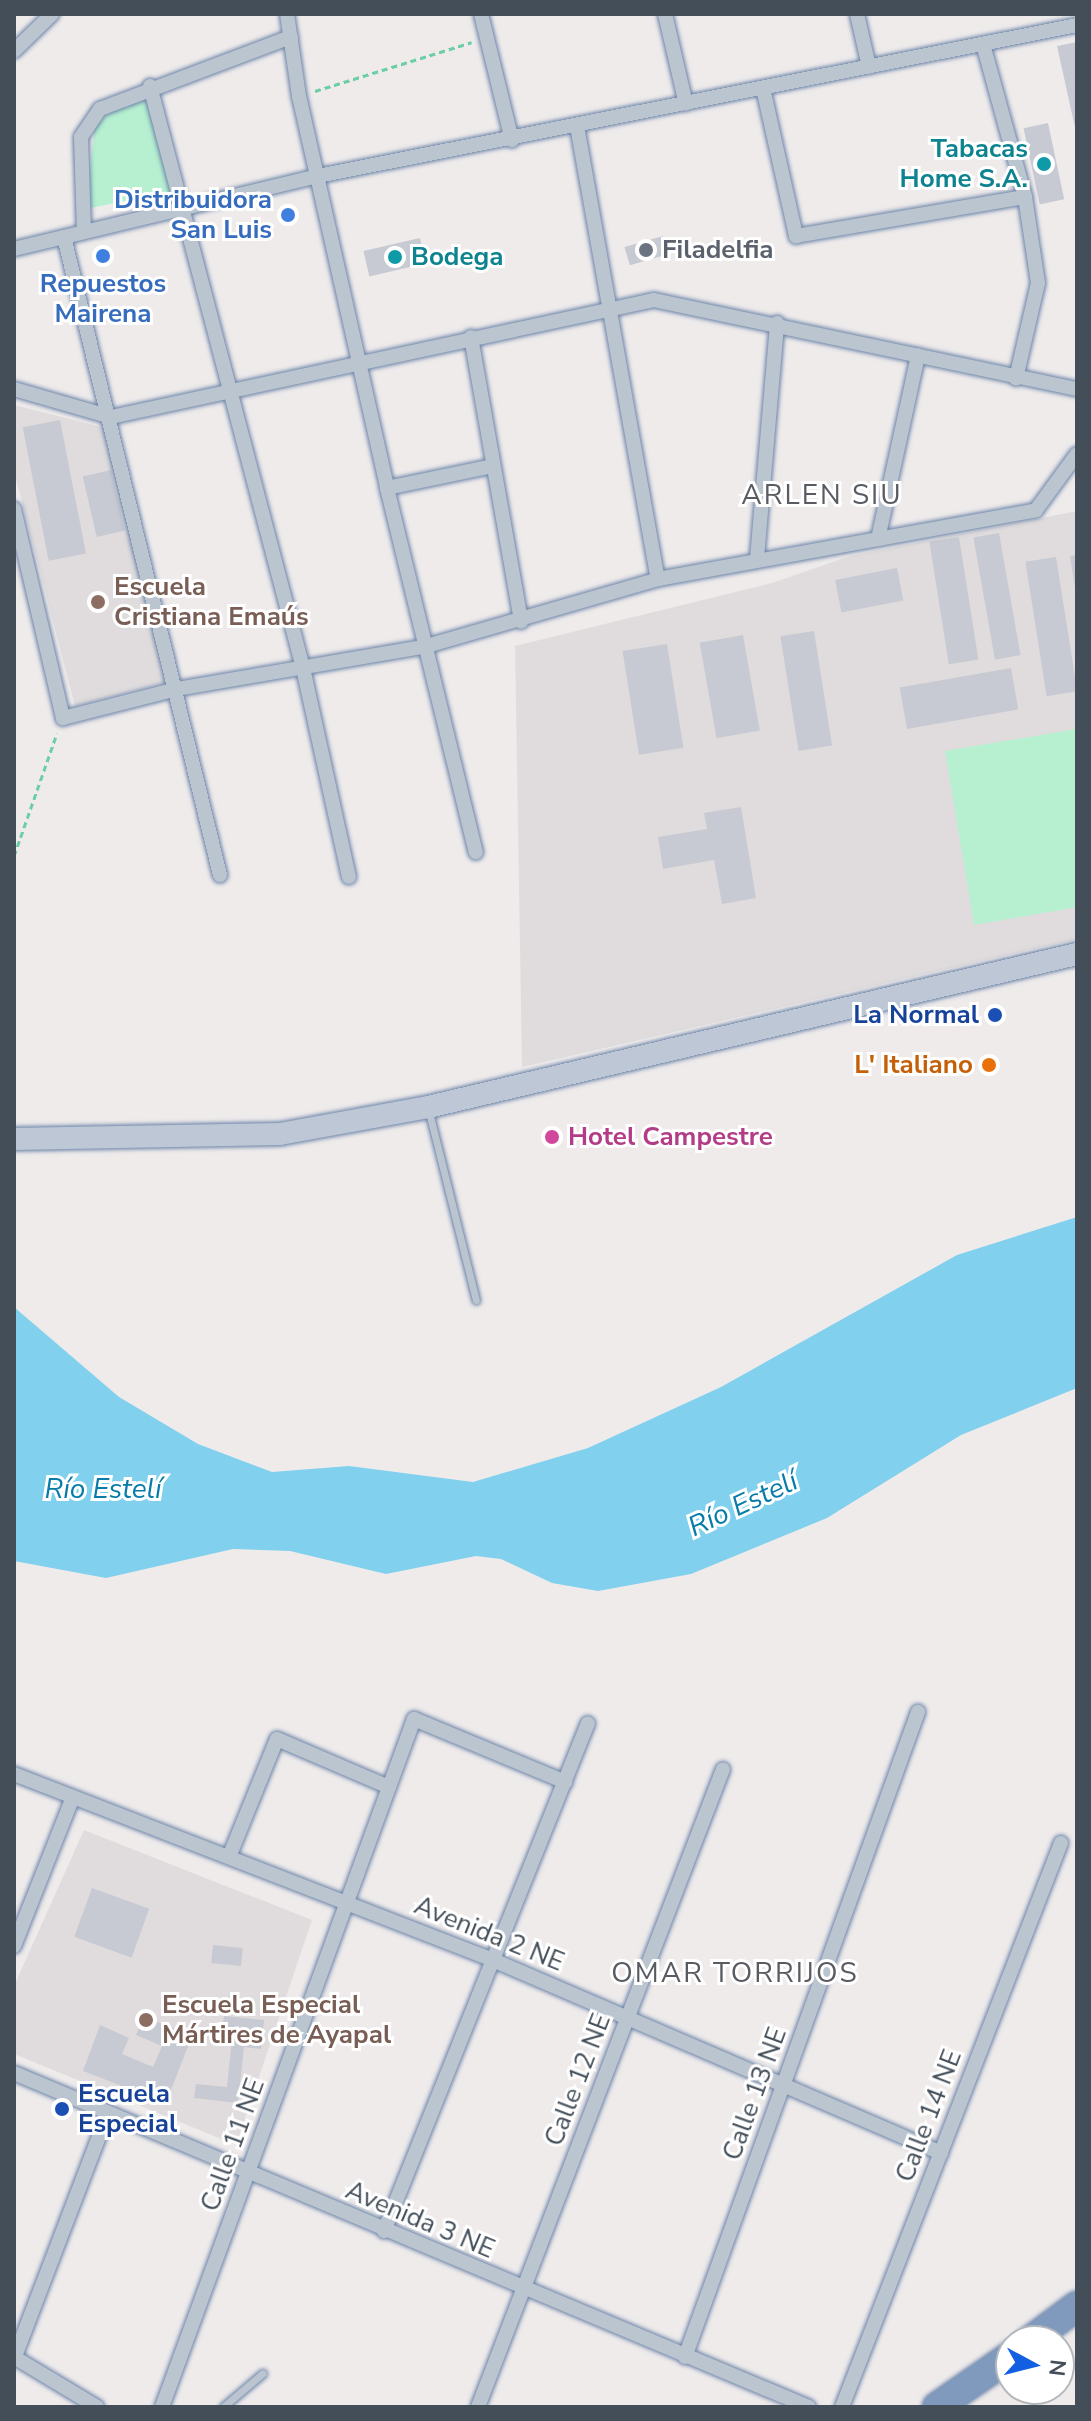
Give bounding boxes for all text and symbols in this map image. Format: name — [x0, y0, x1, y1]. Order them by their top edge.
place label: Tabacas Home S.A. — [900, 133, 1028, 194]
marker: Tabacas Home S.A. — [1035, 155, 1053, 173]
place label: Distribuidora San Luis — [114, 184, 272, 246]
marker: Distribuidora San Luis — [279, 206, 297, 224]
place label: Filadelfia — [662, 234, 774, 266]
place label: Bodega — [411, 241, 503, 273]
marker: Filadelfia — [637, 241, 655, 259]
marker: Repuestos Mairena — [94, 247, 112, 265]
marker: Bodega — [386, 248, 404, 266]
place label: Repuestos Mairena — [40, 268, 166, 330]
district label: ARLEN SIU — [741, 478, 903, 512]
place label: Escuela Cristiana Emaús — [114, 571, 309, 632]
marker: Escuela Cristiana Emaús — [89, 593, 107, 611]
place label: La Normal — [853, 999, 979, 1031]
marker: La Normal — [986, 1006, 1004, 1024]
place label: L' Italiano — [854, 1049, 973, 1081]
marker: L' Italiano — [980, 1056, 998, 1074]
place label: Hotel Campestre — [568, 1121, 773, 1153]
marker: Hotel Campestre — [543, 1128, 561, 1146]
water label: Río Estelí — [683, 1464, 803, 1544]
water label: Río Estelí — [45, 1472, 161, 1506]
street label: Avenida 2 NE — [410, 1890, 568, 1978]
district label: OMAR TORRIJOS — [611, 1956, 859, 1990]
place label: Escuela Especial Mártires de Ayapal — [162, 1989, 391, 2050]
street label: Calle 12 NE — [539, 2010, 617, 2150]
marker: Escuela Especial Mártires de Ayapal — [137, 2011, 155, 2029]
street label: Calle 13 NE — [717, 2023, 793, 2165]
street label: Calle 14 NE — [890, 2046, 968, 2186]
street label: Calle 11 NE — [195, 2074, 271, 2216]
place label: Escuela Especial — [78, 2078, 177, 2140]
marker: Escuela Especial — [53, 2100, 71, 2118]
street label: Avenida 3 NE — [341, 2175, 499, 2265]
north arrow — [995, 2325, 1075, 2405]
text: N — [1041, 2358, 1073, 2378]

